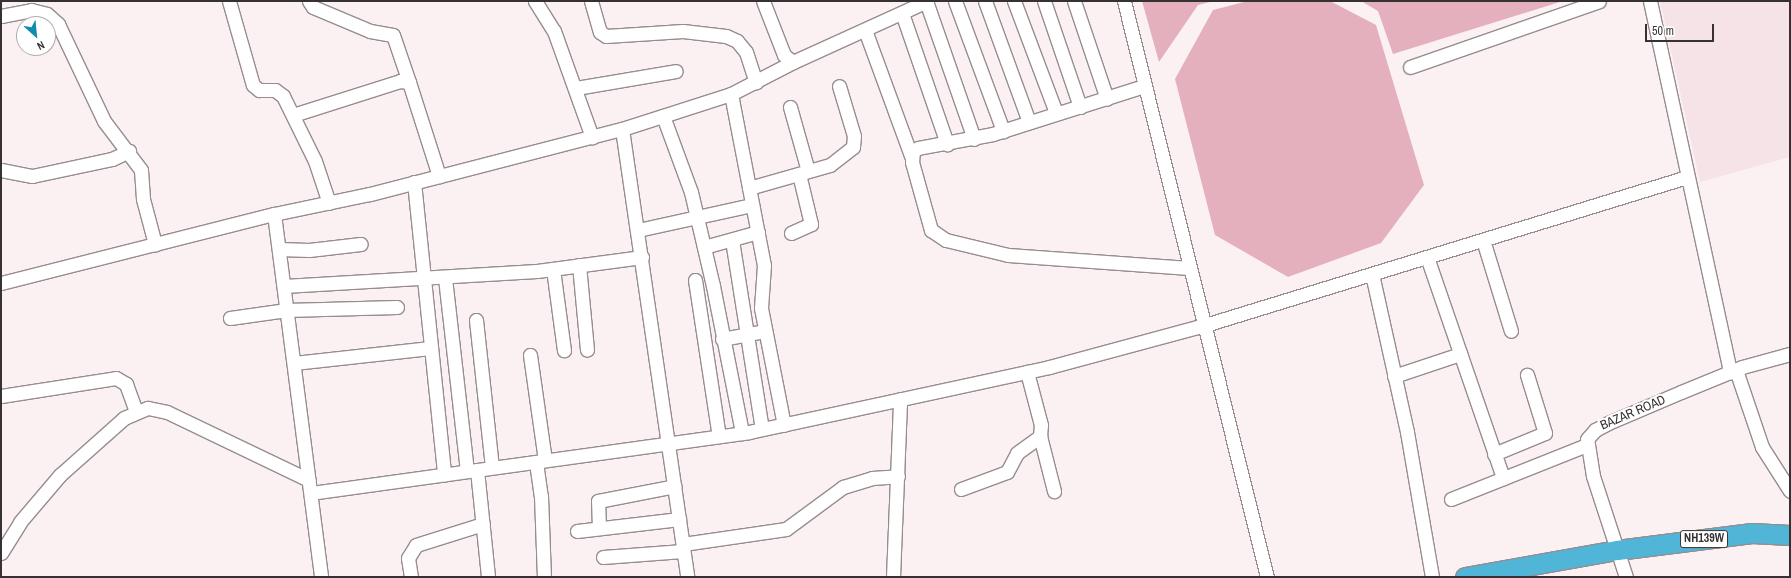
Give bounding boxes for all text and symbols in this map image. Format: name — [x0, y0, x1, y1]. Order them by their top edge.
north arrow — [16, 16, 56, 56]
scale bar — [1647, 16, 1716, 42]
text: 50 m — [1652, 23, 1674, 39]
text: N — [35, 38, 47, 54]
street label: BAZAR ROAD — [1598, 392, 1668, 434]
road number: NH139W — [1680, 529, 1728, 549]

